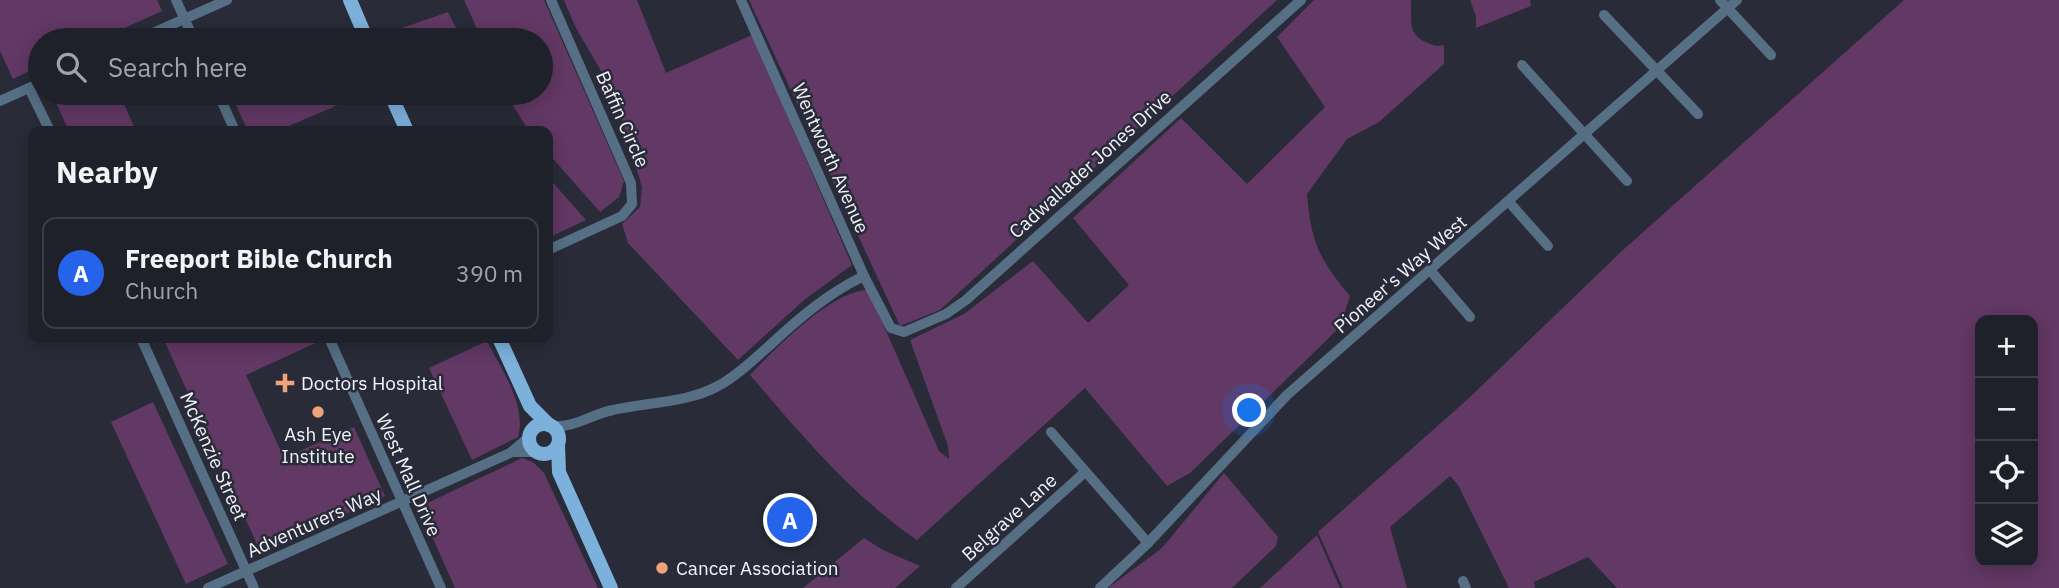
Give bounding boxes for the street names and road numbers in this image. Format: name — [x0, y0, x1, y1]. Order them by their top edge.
street label: Baffin Circle — [591, 67, 655, 171]
street label: Wentworth Avenue — [787, 79, 875, 237]
street label: Cadwallader Jones Drive — [1004, 85, 1176, 243]
street label: Pioneer's Way West — [1329, 210, 1471, 338]
street label: McKenzie Street — [175, 388, 253, 524]
street label: West Mall Drive — [371, 410, 447, 540]
street label: Belgrave Lane — [956, 468, 1062, 566]
street label: Adventurers Way — [243, 481, 386, 563]

